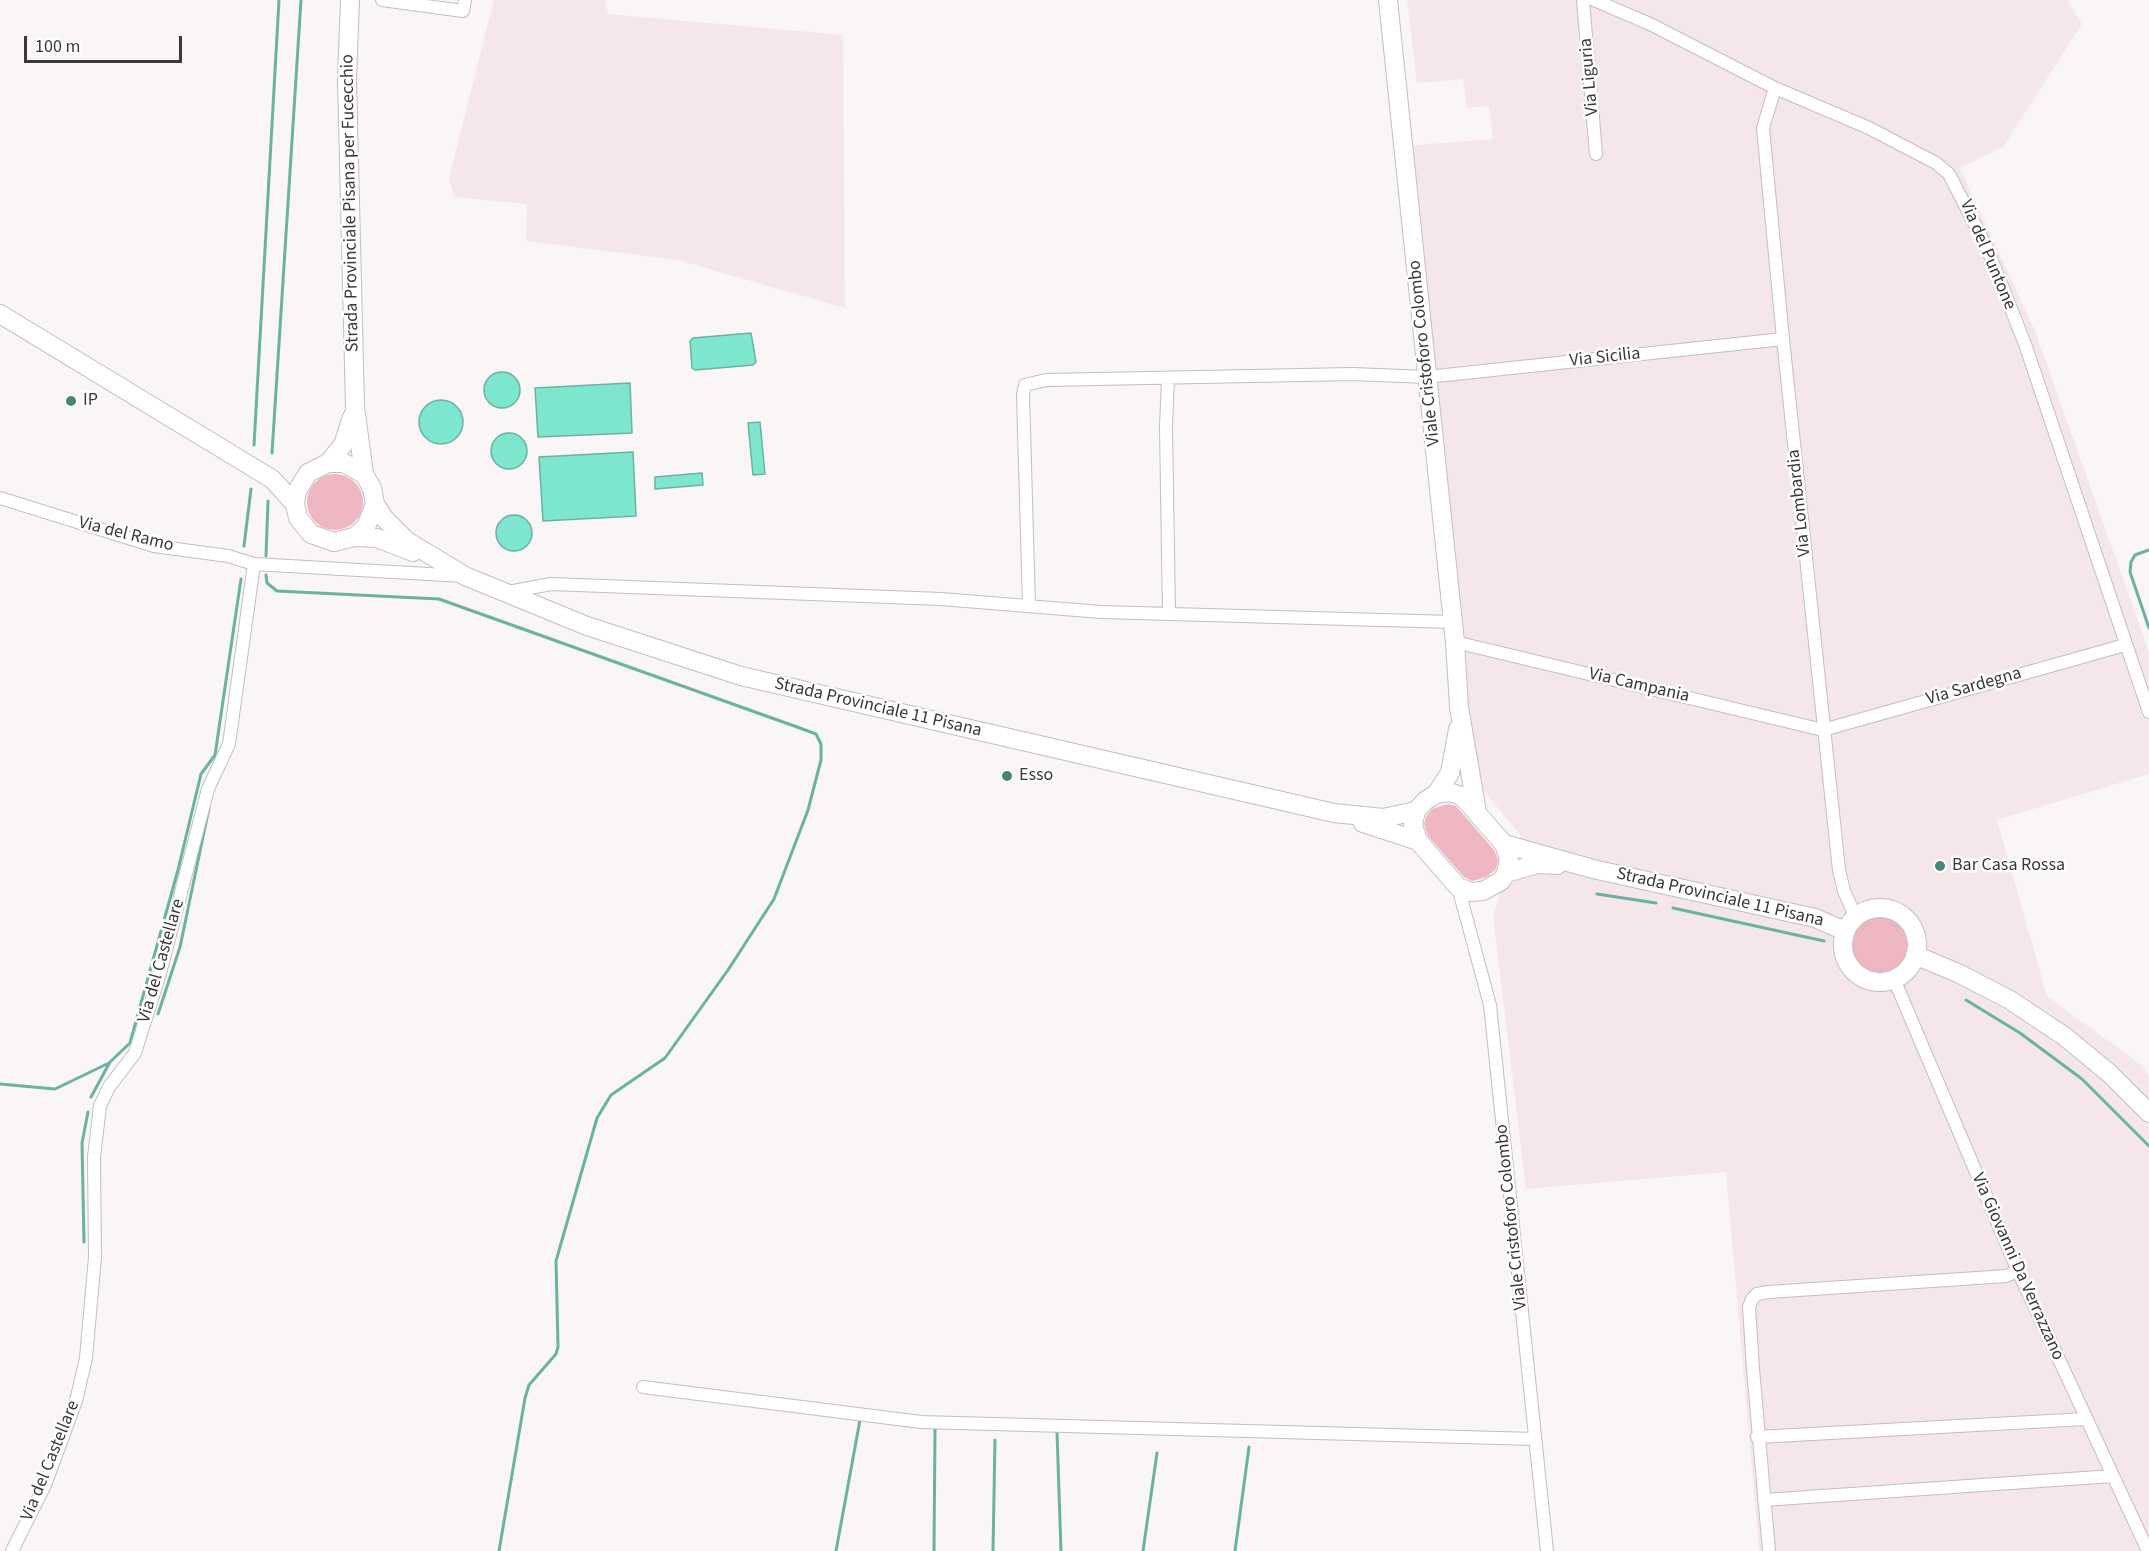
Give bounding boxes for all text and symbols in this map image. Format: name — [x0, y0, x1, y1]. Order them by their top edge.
scale bar — [27, 24, 184, 62]
text: 100 m — [35, 34, 80, 59]
street label: Via Liguria — [1576, 37, 1604, 117]
street label: Strada Provinciale Pisana per Fucecchio — [338, 54, 364, 352]
street label: Via del Puntone — [1954, 197, 2020, 313]
street label: Viale Cristoforo Colombo — [1404, 259, 1446, 447]
street label: Via Sicilia — [1568, 344, 1642, 372]
place label: IP — [83, 390, 98, 412]
marker: IP — [64, 394, 78, 408]
street label: Via Lombardia — [1784, 448, 1816, 558]
street label: Via del Ramo — [76, 513, 176, 557]
street label: Via Sardegna — [1924, 663, 2024, 711]
street label: Via Campania — [1586, 664, 1692, 708]
street label: Strada Provinciale 11 Pisana — [772, 674, 984, 742]
place label: Esso — [1019, 765, 1053, 787]
marker: Esso — [1000, 769, 1014, 783]
place label: Bar Casa Rossa — [1952, 855, 2065, 877]
marker: Bar Casa Rossa — [1933, 859, 1947, 873]
street label: Strada Provinciale 11 Pisana — [1614, 864, 1826, 932]
street label: Via del Castellare — [134, 896, 190, 1026]
street label: Viale Cristoforo Colombo — [1491, 1123, 1533, 1311]
street label: Via Giovanni Da Verrazzano — [1966, 1170, 2068, 1364]
street label: Via del Castellare — [17, 1398, 85, 1524]

